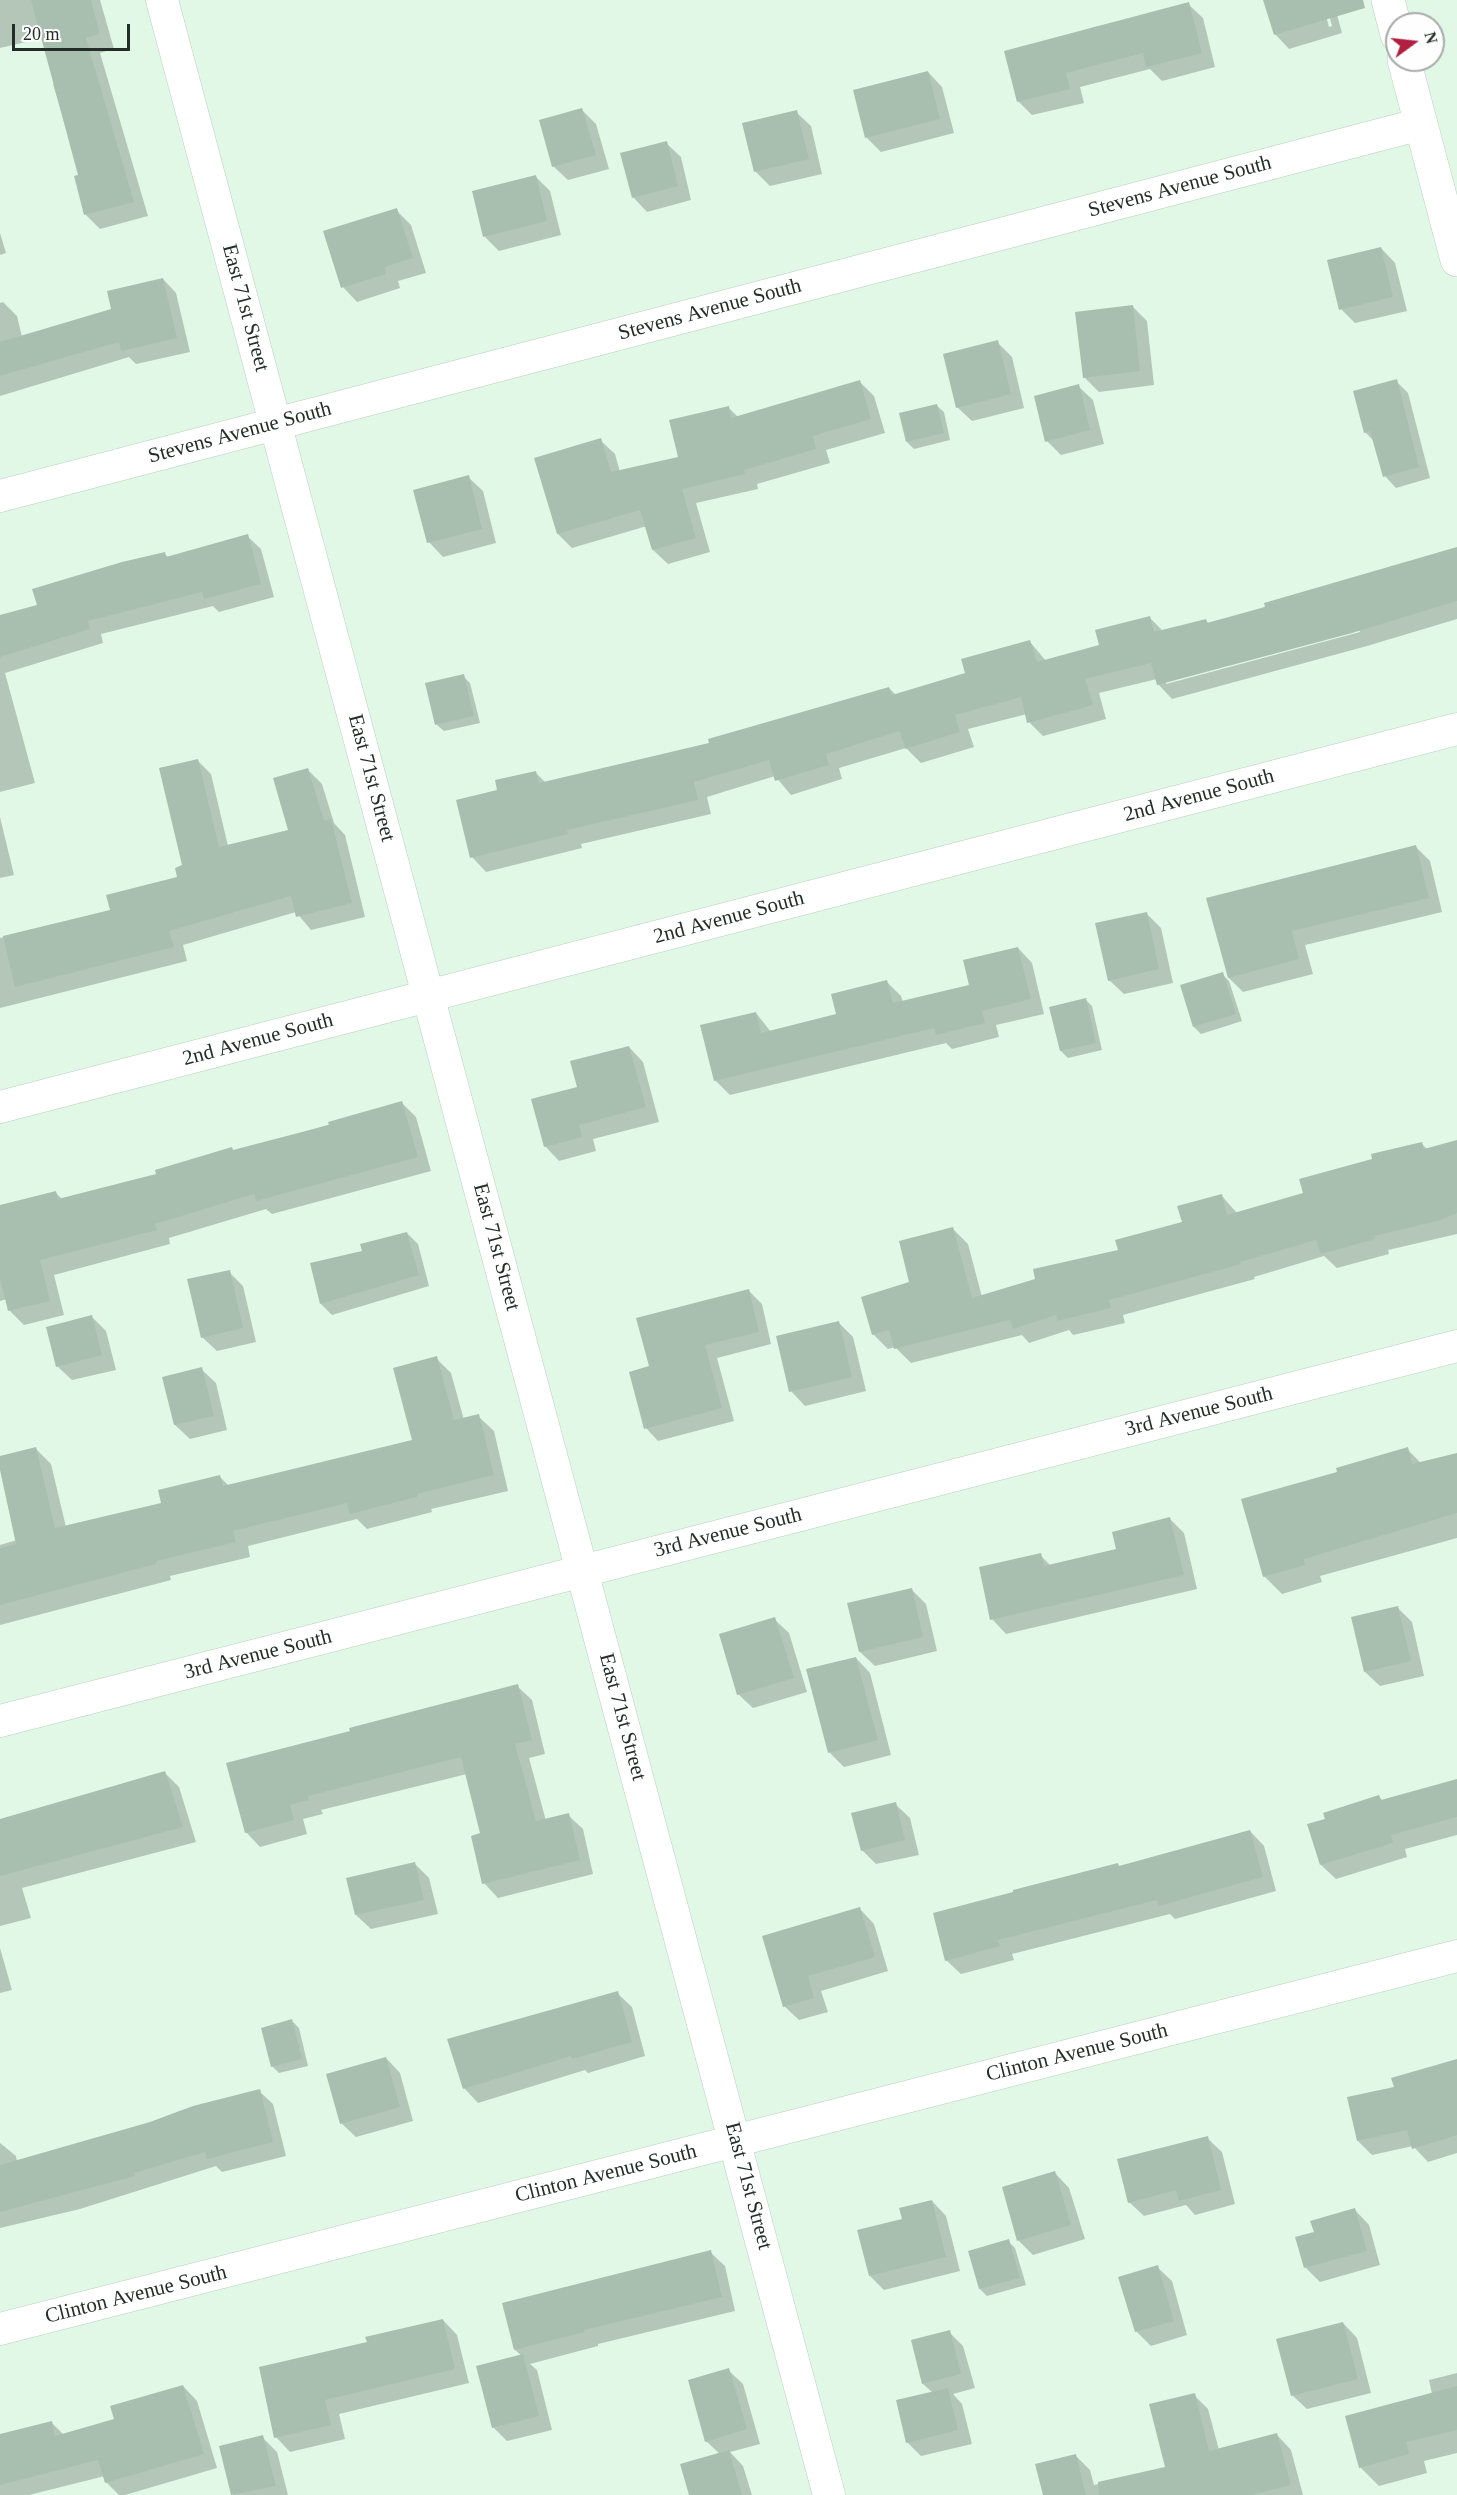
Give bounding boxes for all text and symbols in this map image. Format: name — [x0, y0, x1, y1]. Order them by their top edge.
scale bar — [15, 12, 134, 50]
north arrow — [1385, 12, 1445, 72]
text: 20 m — [23, 24, 60, 44]
text: N — [1421, 30, 1441, 46]
street label: Stevens Avenue South — [1086, 150, 1274, 224]
street label: East 71st Street — [216, 242, 274, 374]
street label: Stevens Avenue South — [616, 273, 804, 347]
street label: Stevens Avenue South — [146, 396, 334, 470]
street label: East 71st Street — [342, 712, 400, 844]
street label: 2nd Avenue South — [1121, 764, 1277, 828]
street label: 2nd Avenue South — [651, 886, 807, 950]
street label: 2nd Avenue South — [180, 1008, 336, 1072]
street label: East 71st Street — [467, 1181, 525, 1313]
street label: 3rd Avenue South — [1123, 1381, 1275, 1443]
street label: 3rd Avenue South — [652, 1502, 804, 1564]
street label: 3rd Avenue South — [182, 1624, 334, 1686]
street label: East 71st Street — [593, 1651, 651, 1783]
street label: Clinton Avenue South — [984, 2018, 1170, 2088]
street label: East 71st Street — [719, 2120, 777, 2252]
street label: Clinton Avenue South — [513, 2139, 699, 2209]
street label: Clinton Avenue South — [43, 2260, 229, 2330]

